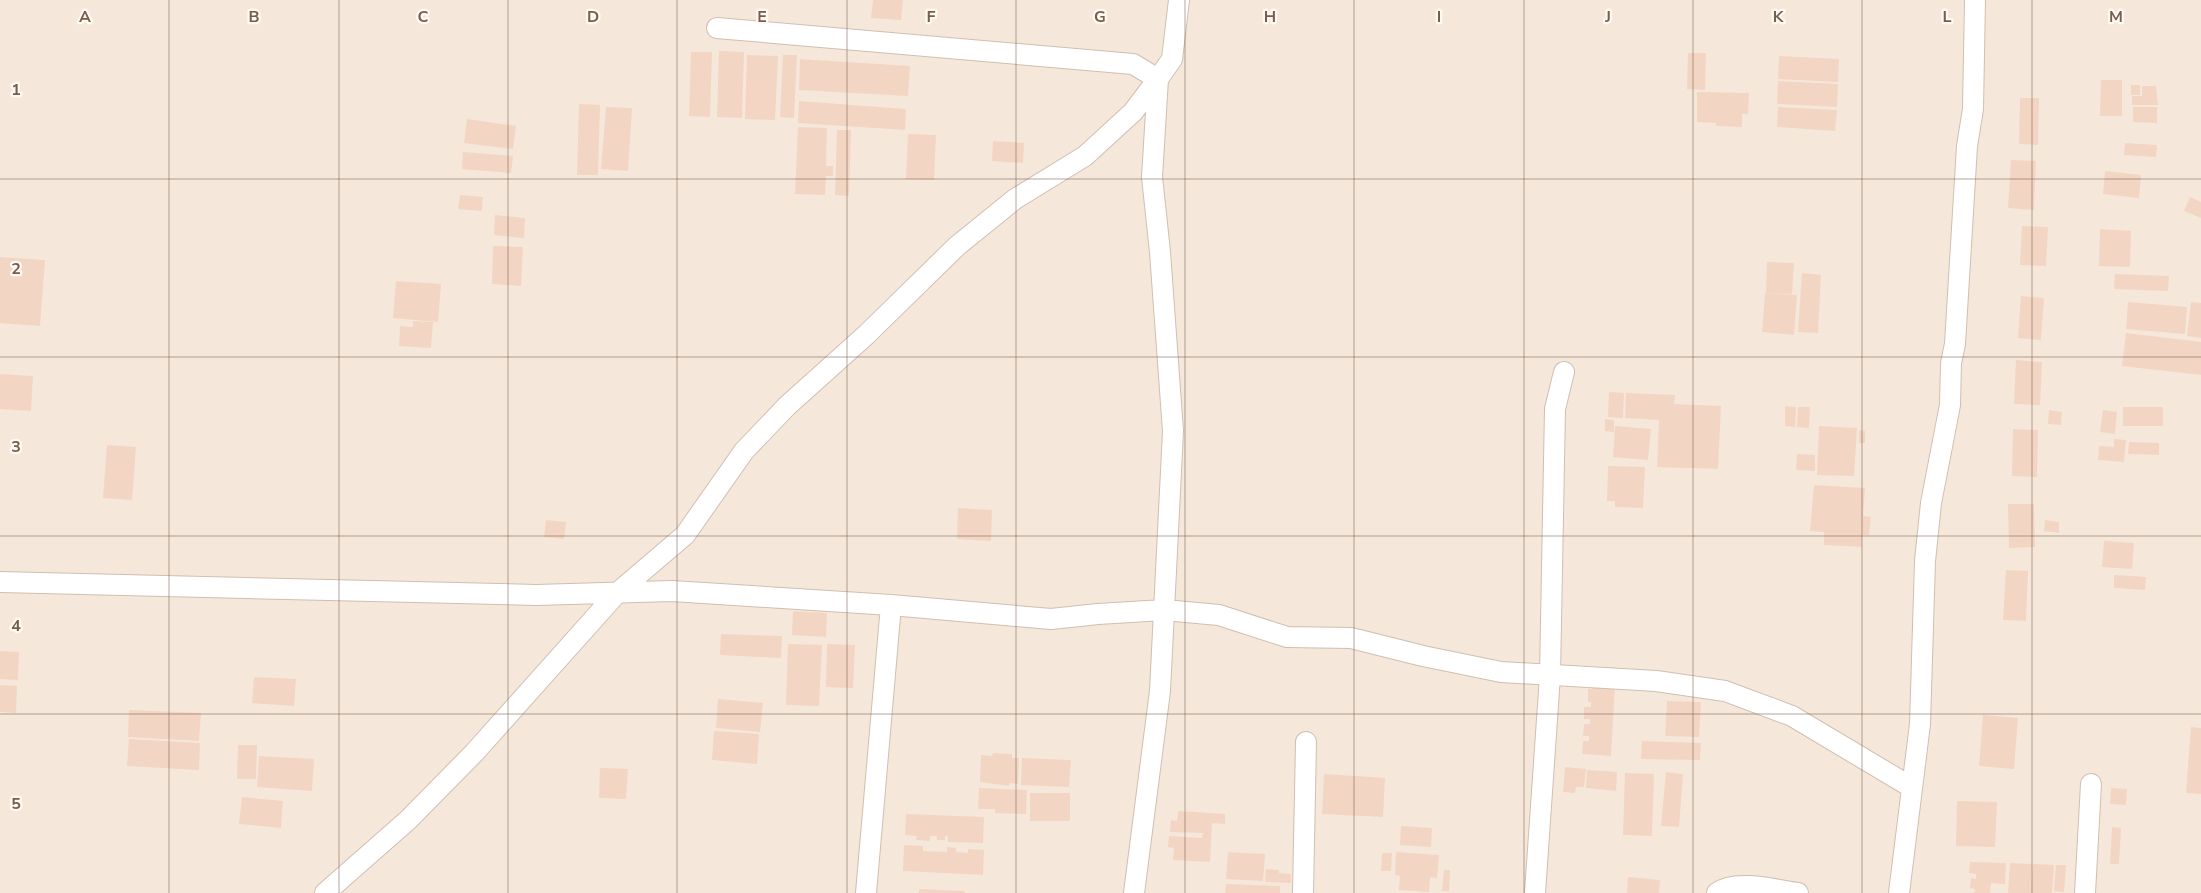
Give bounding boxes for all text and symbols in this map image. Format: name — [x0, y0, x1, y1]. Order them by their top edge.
text: A — [79, 6, 91, 28]
text: B — [248, 6, 260, 28]
text: C — [418, 6, 429, 28]
text: D — [587, 6, 599, 28]
text: E — [757, 6, 767, 28]
text: F — [927, 6, 936, 28]
text: G — [1094, 6, 1106, 28]
text: H — [1264, 6, 1276, 28]
text: I — [1437, 6, 1441, 28]
text: J — [1604, 6, 1611, 28]
text: K — [1773, 6, 1785, 28]
text: L — [1943, 6, 1952, 28]
text: M — [2109, 6, 2123, 28]
text: 1 — [11, 79, 21, 101]
text: 2 — [11, 258, 21, 280]
text: 3 — [11, 436, 21, 458]
text: 4 — [11, 615, 21, 637]
text: 5 — [11, 793, 21, 815]

